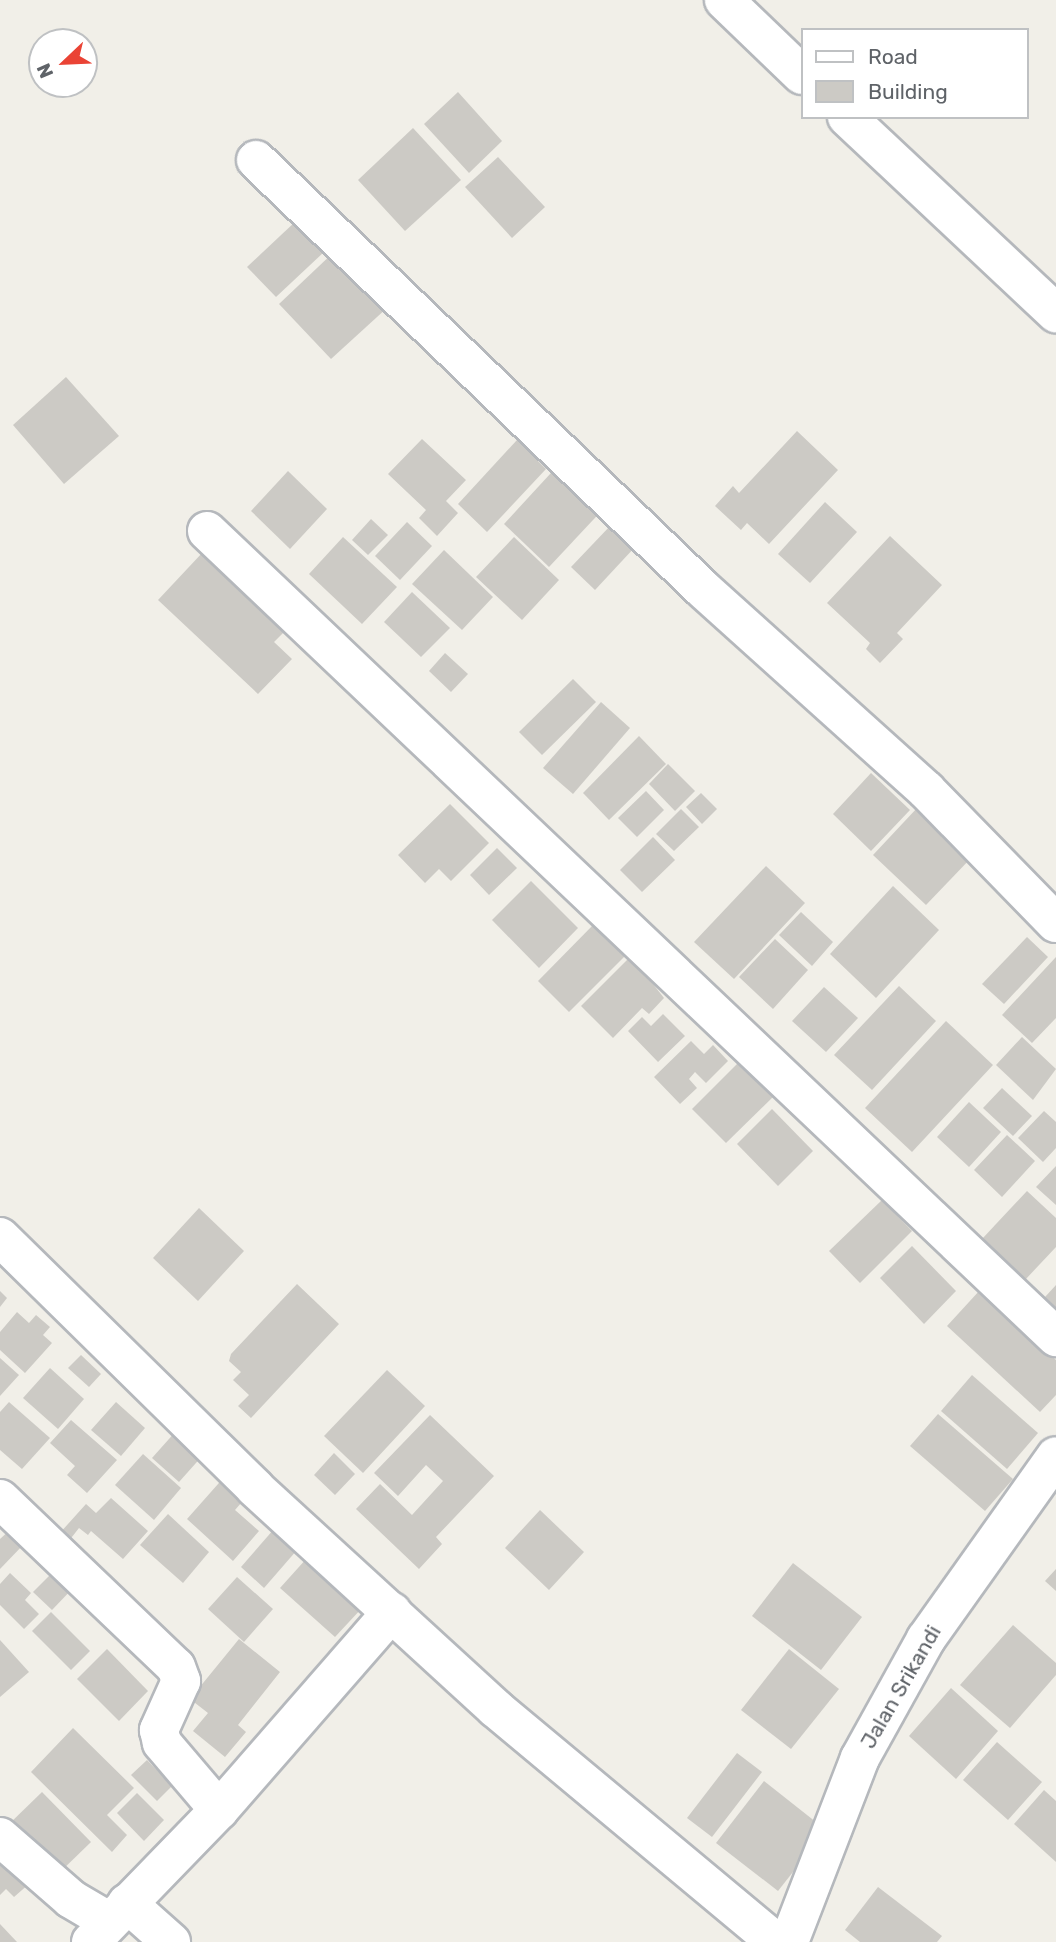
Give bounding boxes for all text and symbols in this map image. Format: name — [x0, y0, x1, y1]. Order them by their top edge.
north arrow — [28, 28, 98, 98]
legend — [800, 28, 1028, 119]
text: Road — [868, 44, 918, 69]
text: N — [32, 60, 58, 81]
text: Building — [868, 79, 948, 104]
street label: Jalan Srikandi — [856, 1621, 946, 1753]

